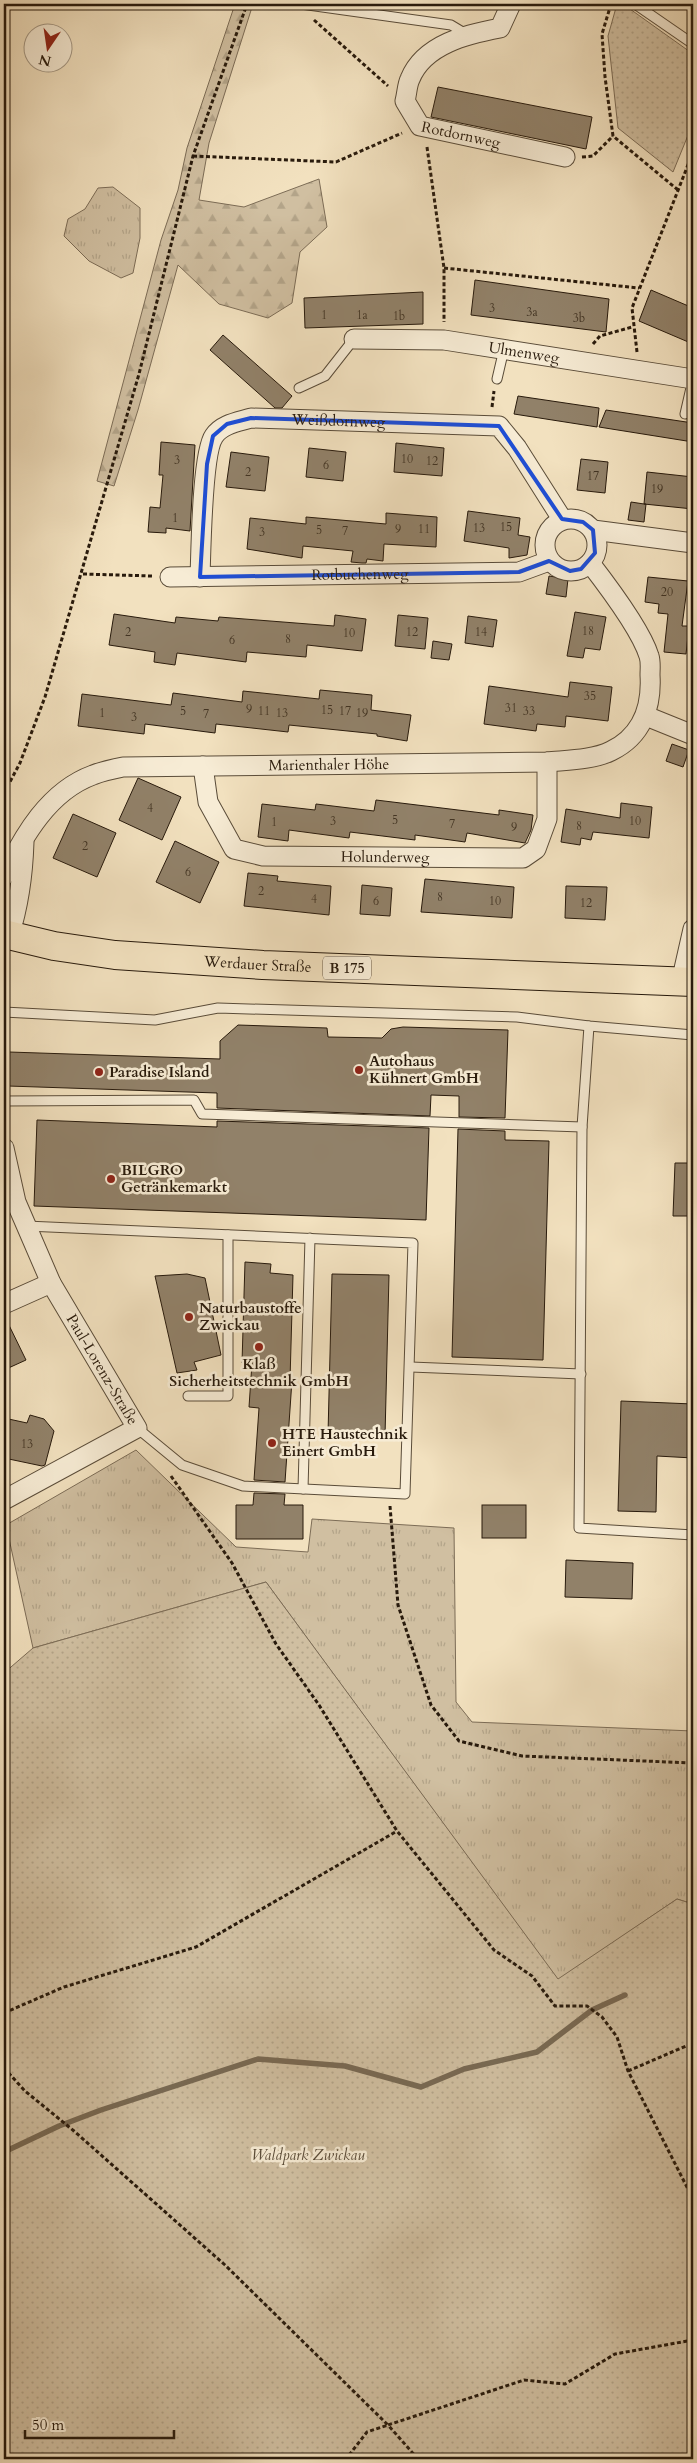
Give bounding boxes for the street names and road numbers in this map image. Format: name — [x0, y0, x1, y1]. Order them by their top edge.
street label: Rotdornweg — [419, 117, 503, 153]
street label: Ulmenweg — [487, 337, 561, 368]
street label: Weißdornweg — [290, 409, 386, 432]
street label: Rotbuchenweg — [311, 564, 409, 585]
street label: Marienthaler Höhe — [268, 754, 390, 775]
street label: Holunderweg — [341, 847, 430, 867]
street label: Werdauer Straße — [202, 951, 312, 977]
road number: B 175 — [323, 956, 371, 980]
street label: Paul-Lorenz-Straße — [62, 1310, 143, 1429]

